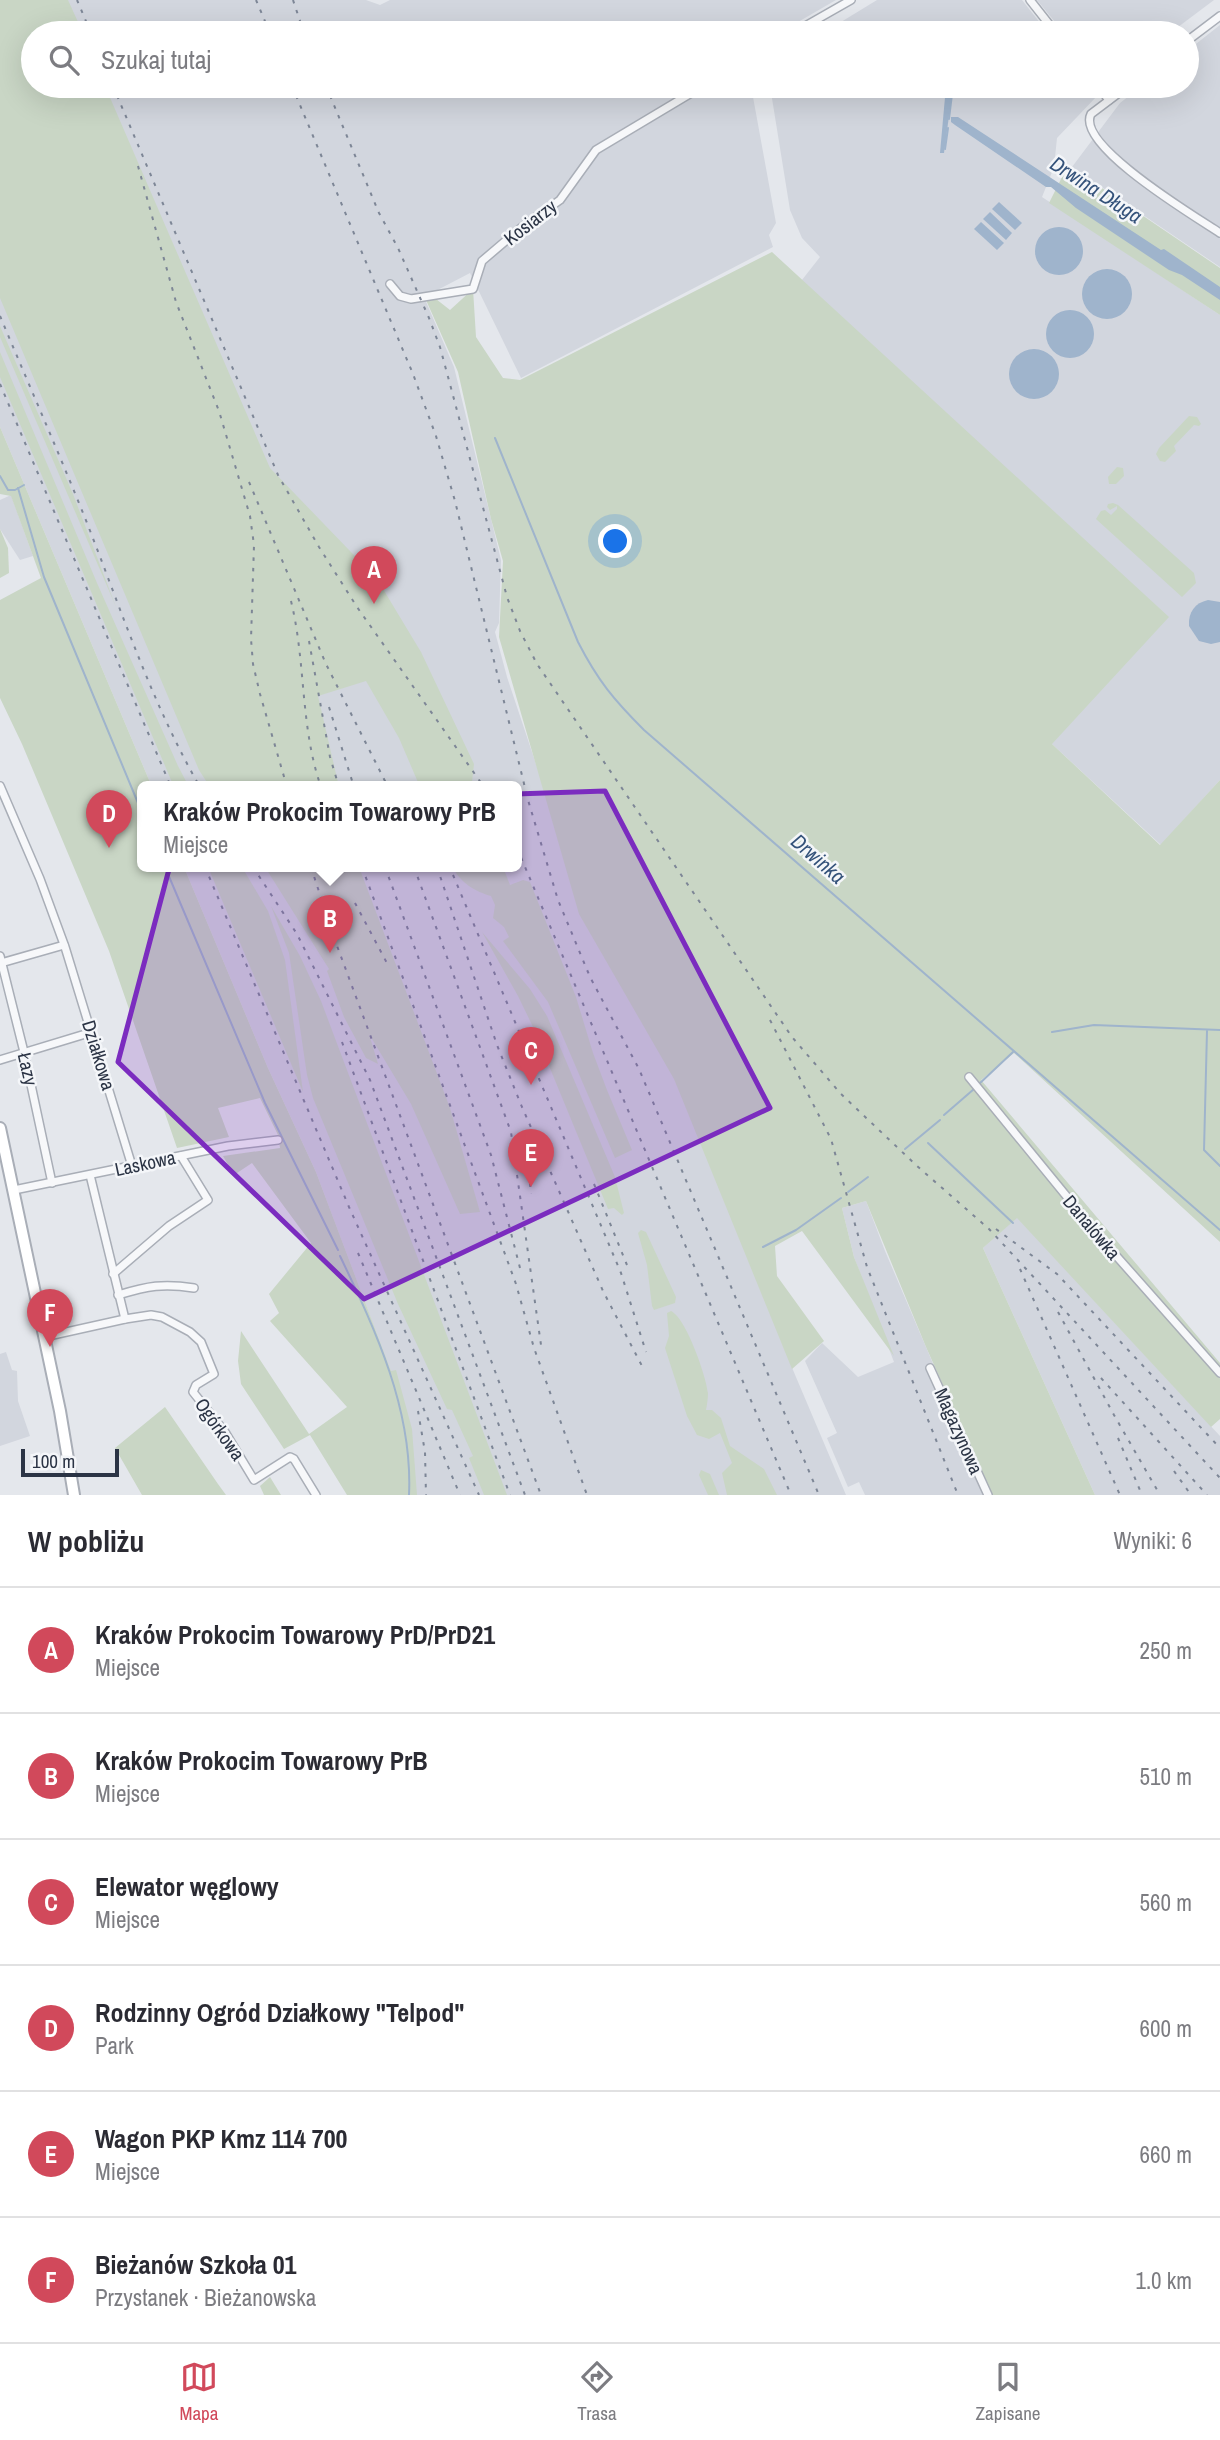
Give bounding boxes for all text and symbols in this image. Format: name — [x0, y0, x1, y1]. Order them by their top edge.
search box — [21, 21, 1199, 98]
icon: search — [45, 41, 83, 79]
text: Szukaj tutaj — [101, 42, 211, 77]
water label: Drwina Długa — [1045, 149, 1148, 230]
street label: Kosiarzy — [498, 193, 562, 251]
your location — [598, 524, 632, 558]
pin: A — [351, 546, 397, 604]
popup — [137, 781, 522, 872]
pin: D — [86, 790, 132, 848]
text: Kraków Prokocim Towarowy PrB — [163, 794, 496, 829]
water label: Drwinka — [785, 827, 852, 890]
text: Miejsce — [163, 829, 228, 860]
pin: B — [307, 895, 353, 953]
street label: Działkowa — [76, 1017, 122, 1093]
pin: C — [508, 1027, 554, 1085]
street label: Łazy — [12, 1050, 44, 1088]
pin: E — [508, 1129, 554, 1187]
street label: Laskowa — [112, 1144, 178, 1182]
street label: Danalówka — [1057, 1189, 1127, 1265]
pin: F — [27, 1289, 73, 1347]
street label: Magazynowa — [928, 1384, 990, 1479]
street label: Ogórkowa — [189, 1392, 251, 1466]
scale bar — [21, 1446, 119, 1478]
text: 100 m — [32, 1448, 75, 1474]
text: W pobliżu — [28, 1521, 144, 1561]
text: Wyniki: 6 — [1114, 1525, 1192, 1556]
text: Kraków Prokocim Towarowy PrD/PrD21 — [95, 1617, 495, 1652]
text: A — [44, 1635, 58, 1666]
text: 250 m — [1140, 1635, 1192, 1666]
text: Miejsce — [95, 1652, 160, 1683]
text: Kraków Prokocim Towarowy PrB — [95, 1743, 428, 1778]
text: B — [44, 1761, 58, 1792]
text: 510 m — [1140, 1761, 1192, 1792]
text: Miejsce — [95, 1778, 160, 1809]
text: Elewator węglowy — [95, 1869, 279, 1904]
text: C — [44, 1887, 58, 1918]
text: 560 m — [1140, 1887, 1192, 1918]
text: Miejsce — [95, 1904, 160, 1935]
text: Rodzinny Ogród Działkowy "Telpod" — [95, 1995, 464, 2030]
text: D — [44, 2013, 58, 2044]
text: 600 m — [1140, 2013, 1192, 2044]
text: Park — [95, 2030, 134, 2061]
text: Wagon PKP Kmz 114 700 — [95, 2121, 347, 2156]
text: E — [45, 2139, 57, 2170]
text: 660 m — [1140, 2139, 1192, 2170]
text: Miejsce — [95, 2156, 160, 2187]
text: Bieżanów Szkoła 01 — [95, 2247, 296, 2282]
text: F — [45, 2265, 57, 2296]
text: 1.0 km — [1135, 2265, 1192, 2296]
text: Przystanek · Bieżanowska — [95, 2282, 316, 2313]
tab: Mapa — [179, 2358, 218, 2426]
tab: Trasa — [577, 2358, 617, 2426]
tab: Zapisane — [976, 2358, 1041, 2426]

